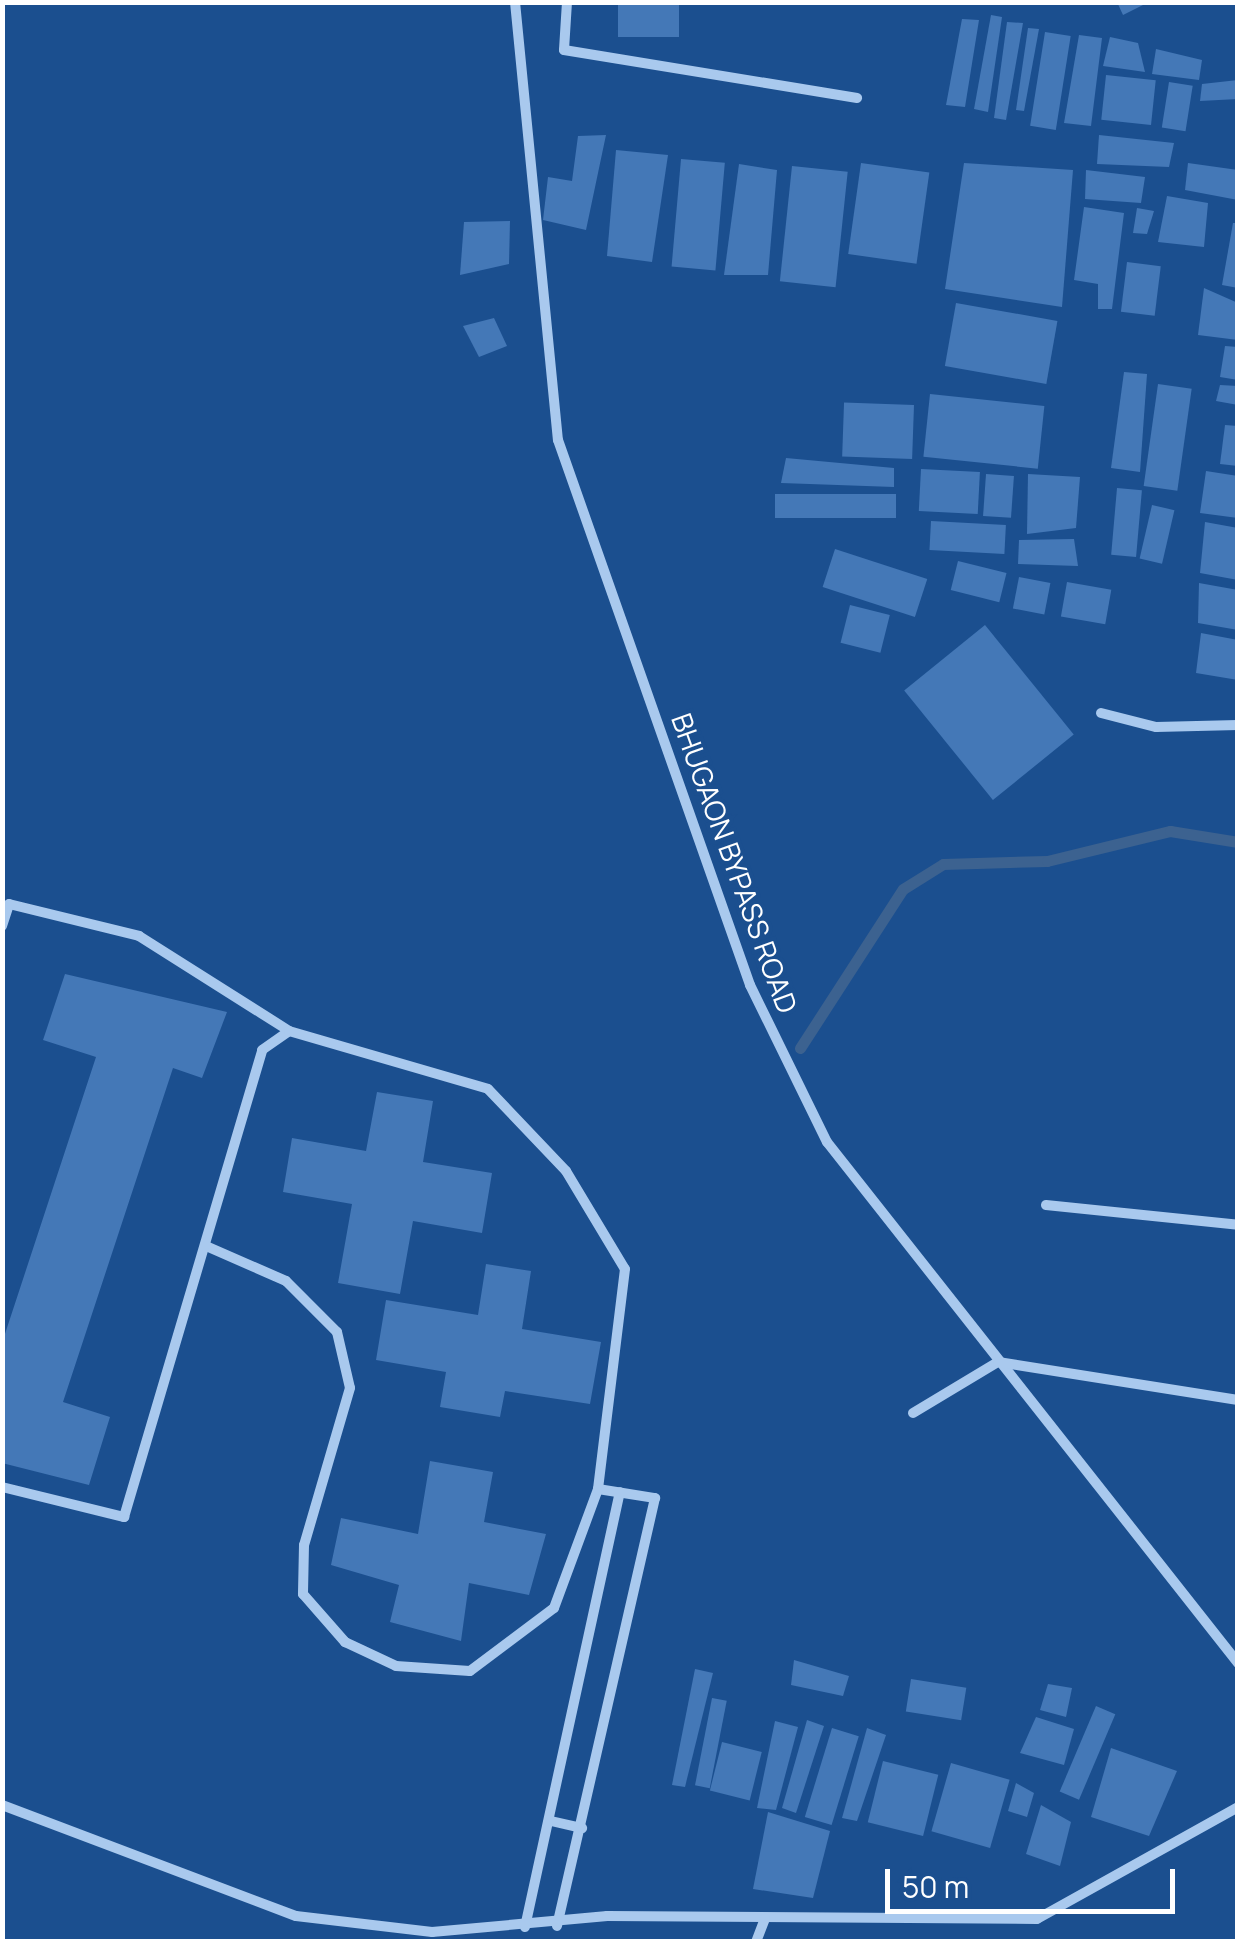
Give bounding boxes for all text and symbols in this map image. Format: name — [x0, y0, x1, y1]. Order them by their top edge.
street label: BHUGAON BYPASS ROAD — [665, 709, 805, 1017]
scale bar — [890, 1849, 1180, 1911]
text: 50 m — [902, 1866, 969, 1907]

